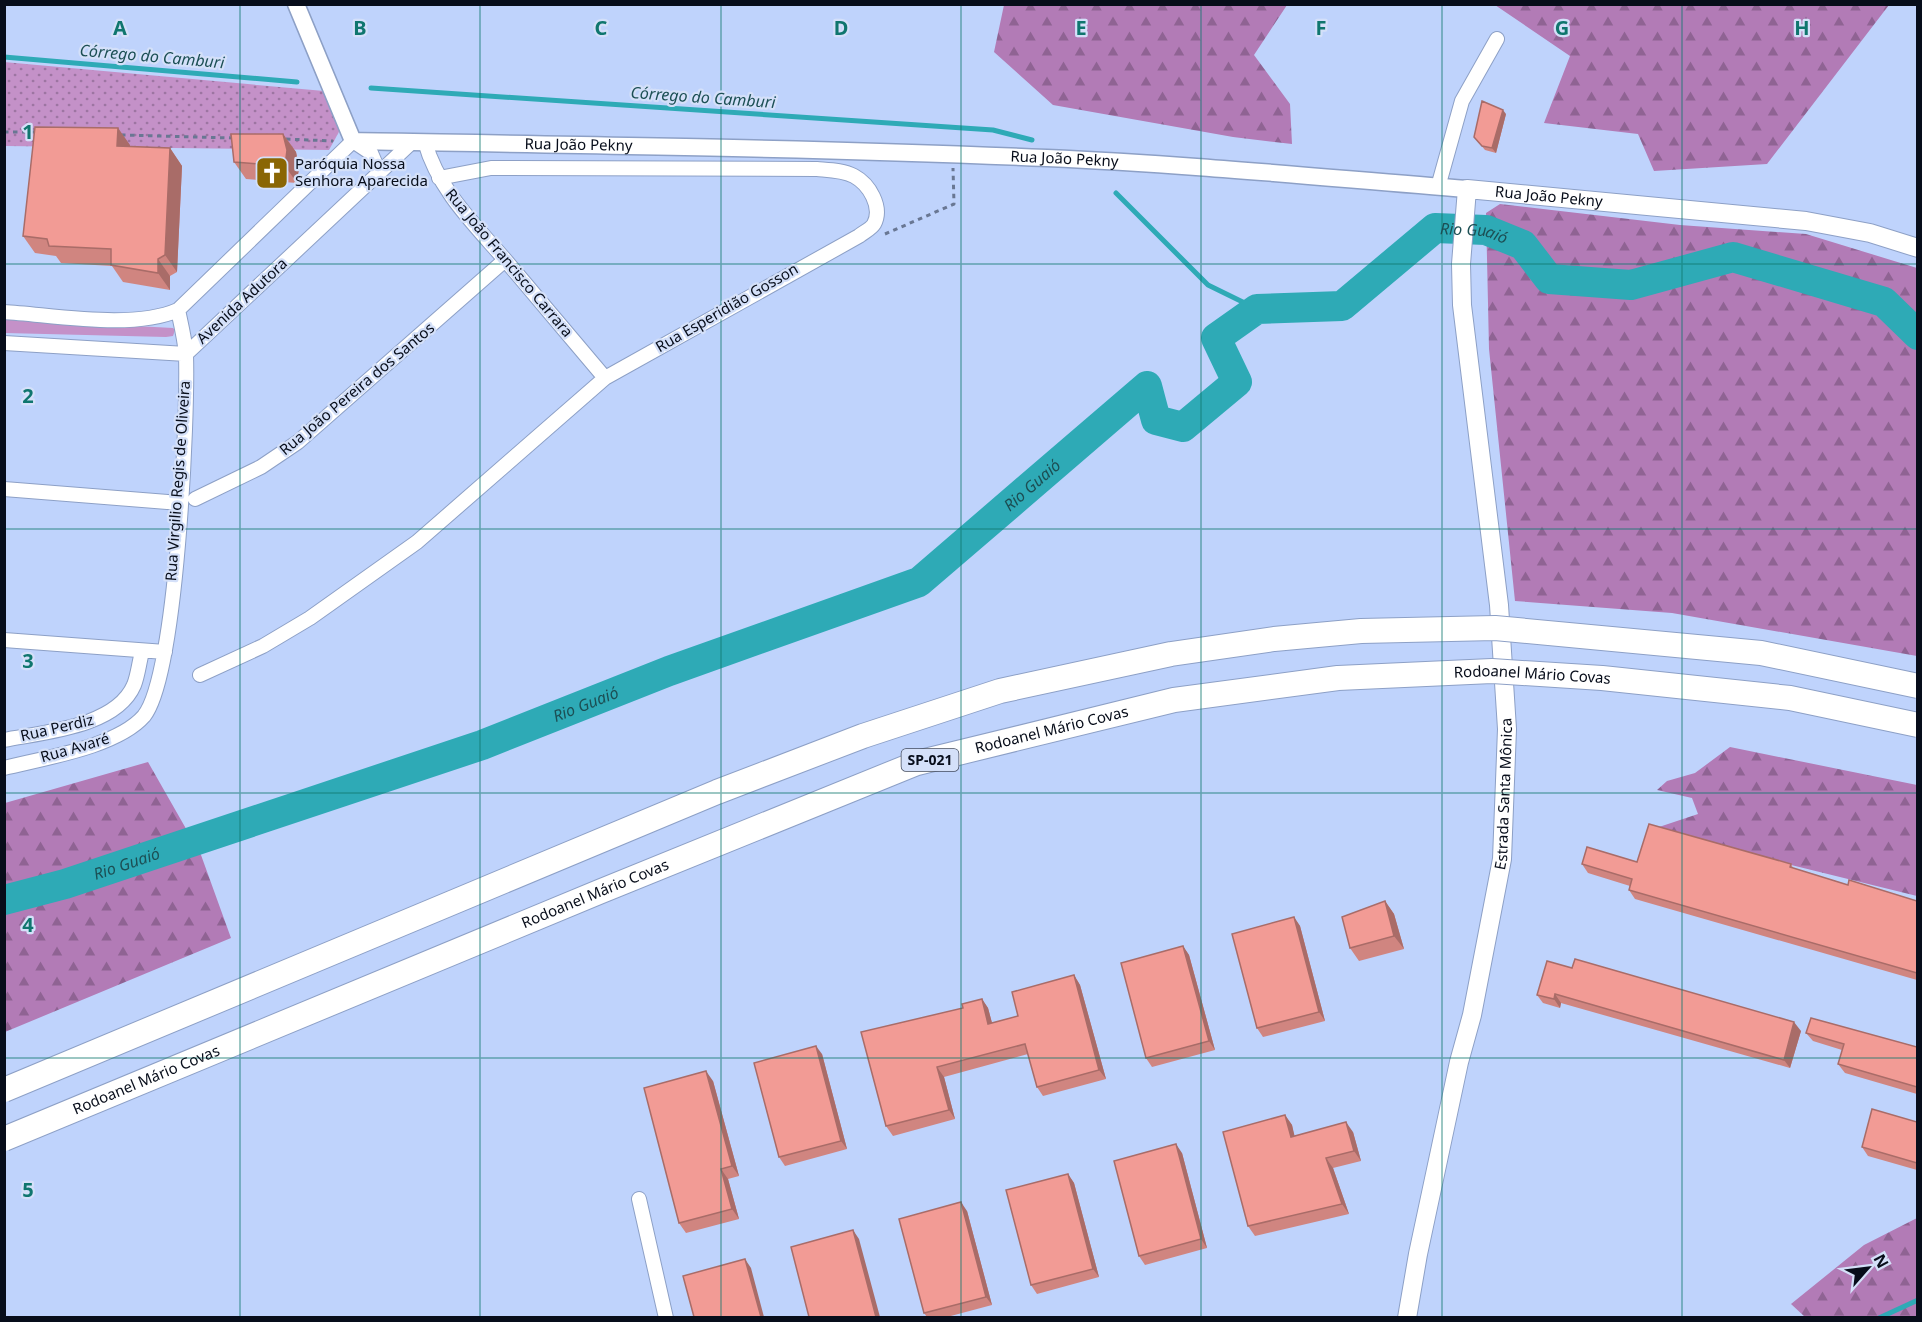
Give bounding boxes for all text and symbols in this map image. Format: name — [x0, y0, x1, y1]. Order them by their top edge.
text: A — [113, 14, 127, 41]
text: B — [353, 14, 367, 41]
text: C — [595, 14, 608, 41]
text: D — [834, 14, 848, 41]
text: E — [1075, 14, 1087, 41]
text: F — [1316, 14, 1326, 41]
text: G — [1555, 14, 1569, 41]
text: H — [1794, 14, 1810, 41]
water label: Córrego do Camburi — [79, 39, 226, 73]
water label: Córrego do Camburi — [630, 81, 777, 113]
text: 1 — [22, 118, 34, 145]
street label: Rua João Pekny — [524, 133, 633, 155]
street label: Rua João Pekny — [1010, 145, 1119, 171]
place label: Paróquia Nossa Senhora Aparecida — [295, 153, 428, 190]
church icon: Paróquia Nossa Senhora Aparecida — [254, 155, 290, 191]
street label: Rua João Pekny — [1494, 181, 1604, 211]
street label: Rua João Francisco Carrara — [442, 184, 578, 341]
water label: Rio Guaió — [1440, 217, 1511, 249]
street label: Avenida Adutora — [192, 253, 291, 348]
street label: Rua Esperidião Gosson — [652, 258, 801, 356]
street label: Rua João Pereira dos Santos — [275, 317, 438, 459]
street label: Rua Virgilio Regis de Oliveira — [160, 380, 194, 582]
text: 2 — [22, 382, 34, 409]
water label: Rio Guaió — [999, 454, 1065, 516]
text: 3 — [22, 647, 34, 674]
street label: Rodoanel Mário Covas — [1453, 660, 1612, 688]
water label: Rio Guaió — [549, 681, 622, 727]
street label: Rodoanel Mário Covas — [973, 701, 1130, 757]
street label: Rua Perdiz — [18, 709, 95, 745]
street label: Estrada Santa Mônica — [1489, 717, 1516, 871]
street label: Rua Avaré — [38, 728, 112, 766]
road number: SP-021 — [902, 749, 958, 771]
water label: Rio Guaió — [90, 842, 163, 885]
street label: Rodoanel Mário Covas — [518, 854, 671, 932]
text: 4 — [22, 911, 34, 938]
street label: Rodoanel Mário Covas — [69, 1040, 222, 1118]
text: 5 — [22, 1176, 34, 1203]
north arrow — [1838, 1238, 1898, 1298]
text: N — [1868, 1250, 1894, 1272]

